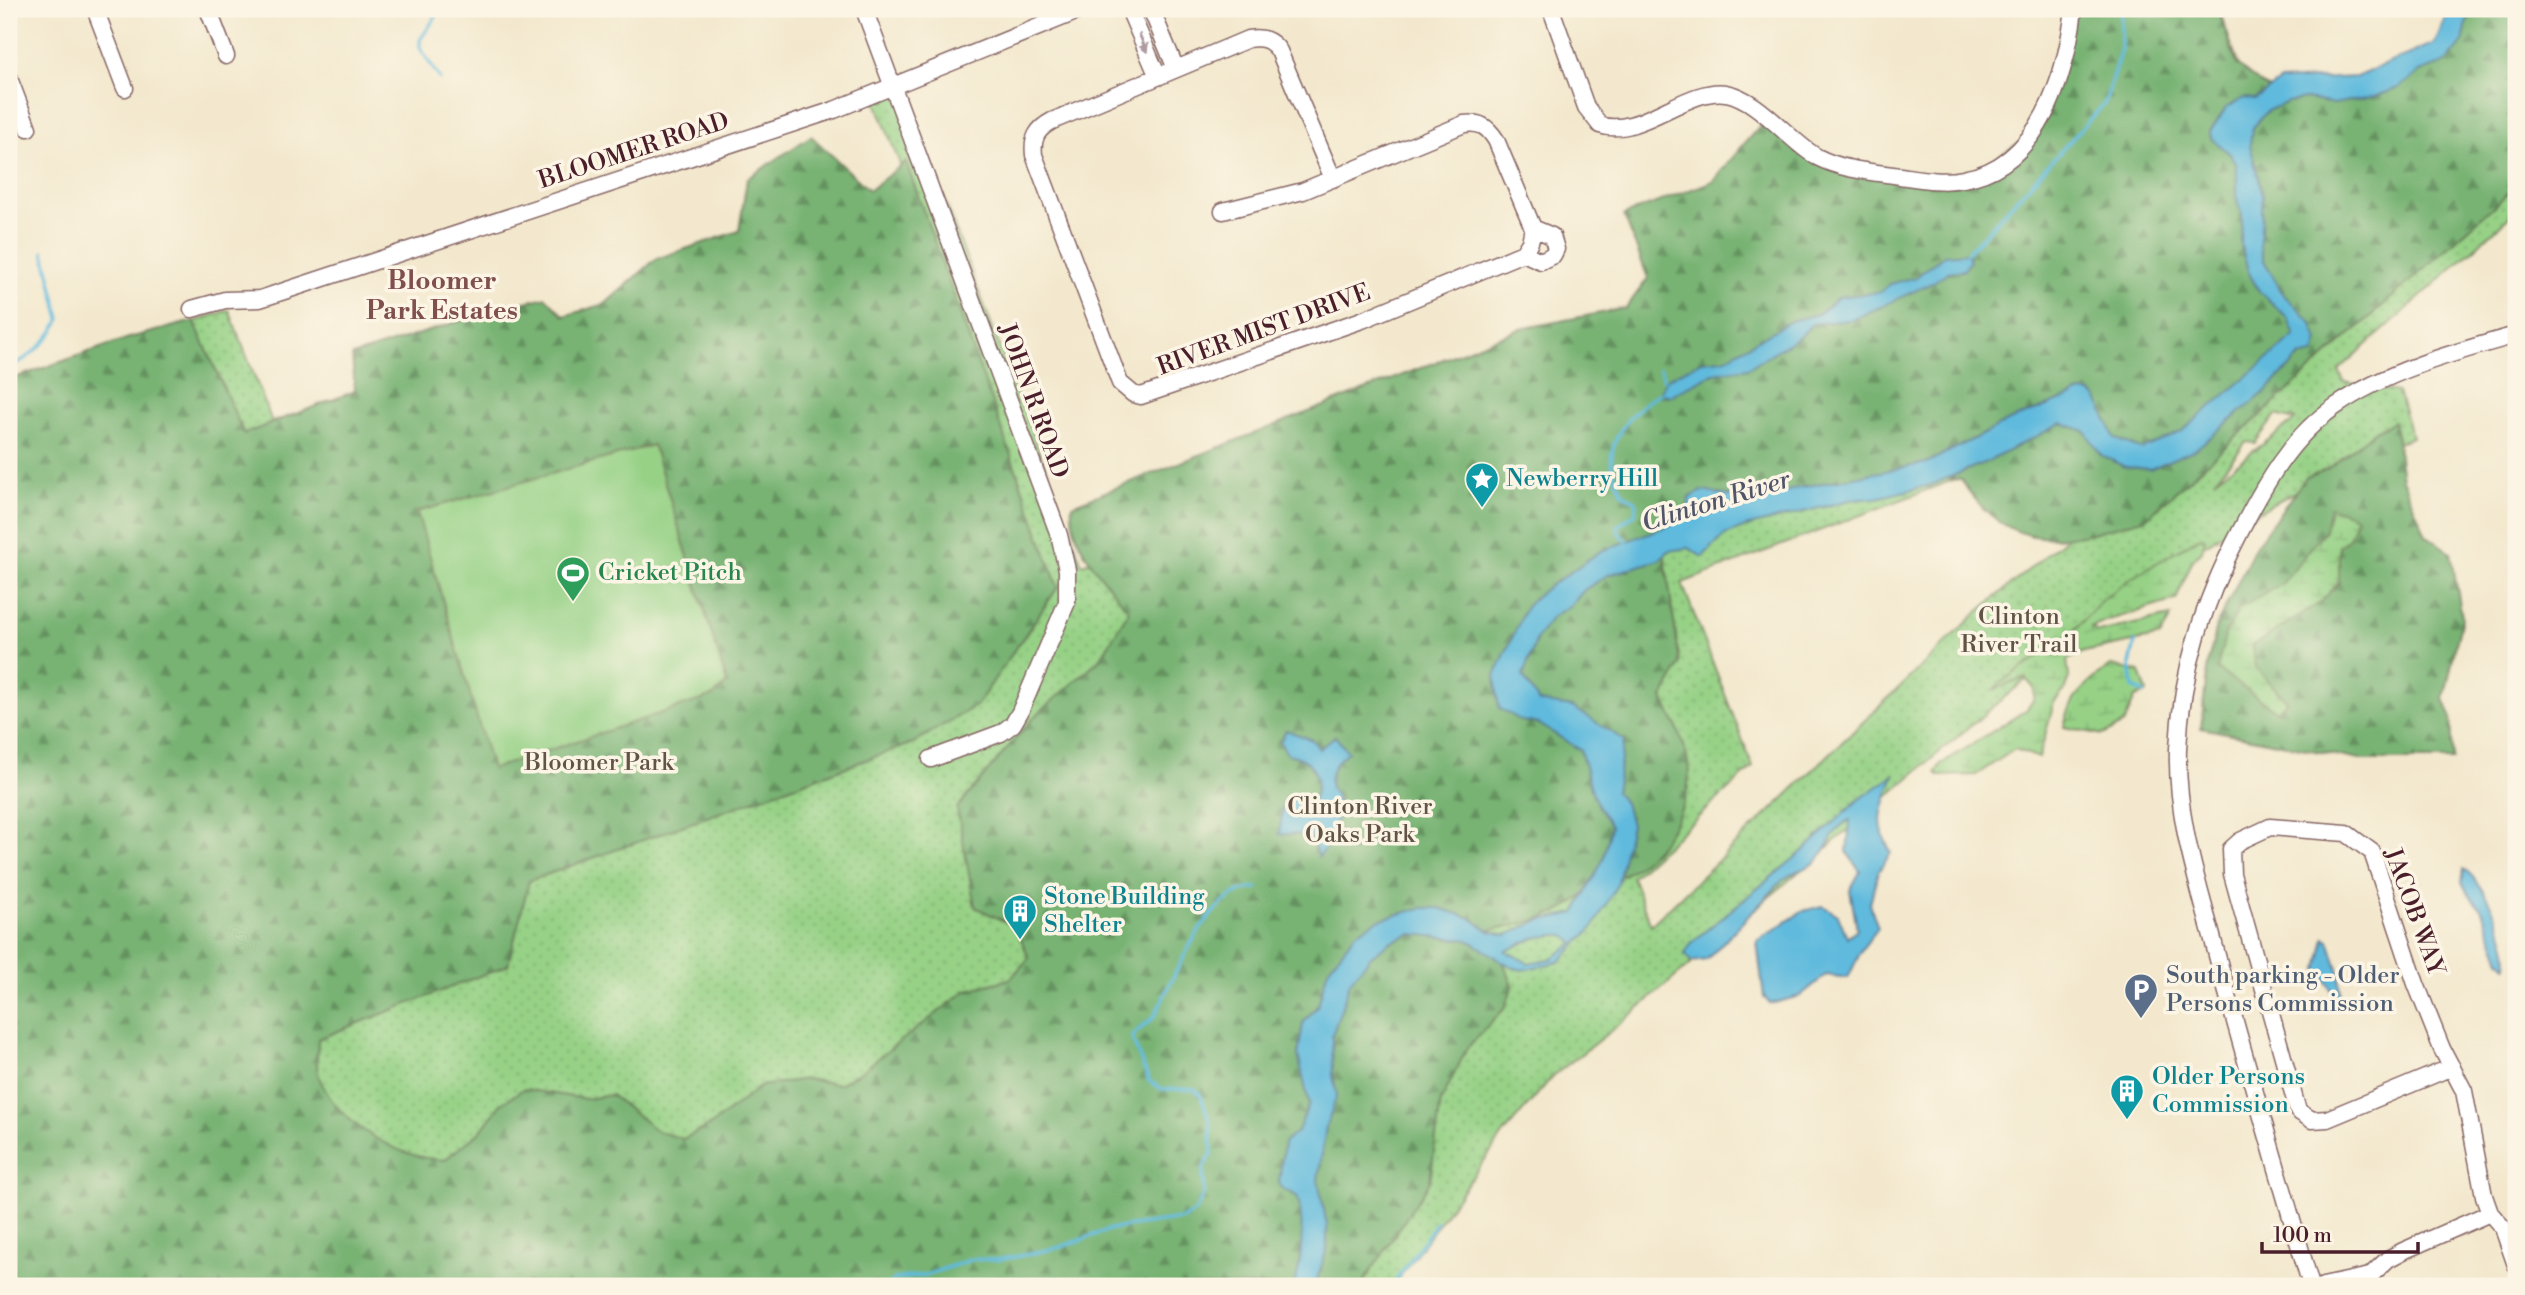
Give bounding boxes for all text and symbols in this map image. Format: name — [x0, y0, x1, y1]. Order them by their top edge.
one-way arrow — [1138, 33, 1149, 54]
street label: BLOOMER ROAD — [534, 106, 733, 196]
district label: Bloomer Park Estates — [366, 265, 518, 327]
street label: RIVER MIST DRIVE — [1153, 277, 1375, 383]
street label: JOHN R ROAD — [991, 319, 1075, 482]
place icon: Newberry Hill — [1463, 460, 1501, 509]
water label: Clinton River — [1638, 463, 1795, 539]
place label: Newberry Hill — [1506, 464, 1658, 494]
sports icon: Cricket Pitch — [554, 554, 592, 603]
place label: Cricket Pitch — [598, 558, 742, 588]
park label: Clinton River Trail — [1961, 602, 2077, 660]
park label: Bloomer Park — [523, 748, 675, 778]
park label: Clinton River Oaks Park — [1287, 792, 1433, 850]
street label: JACOB WAY — [2377, 843, 2451, 981]
place label: Stone Building Shelter — [1044, 882, 1205, 940]
building icon: Stone Building Shelter — [1001, 892, 1039, 941]
place label: South parking - Older Persons Commission — [2166, 961, 2400, 1019]
parking icon: South parking - Older Persons Commission — [2122, 971, 2160, 1020]
place label: Older Persons Commission — [2152, 1062, 2305, 1120]
building icon: Older Persons Commission — [2108, 1072, 2146, 1121]
scale bar — [2262, 1211, 2418, 1255]
text: 100 m — [2273, 1223, 2332, 1249]

